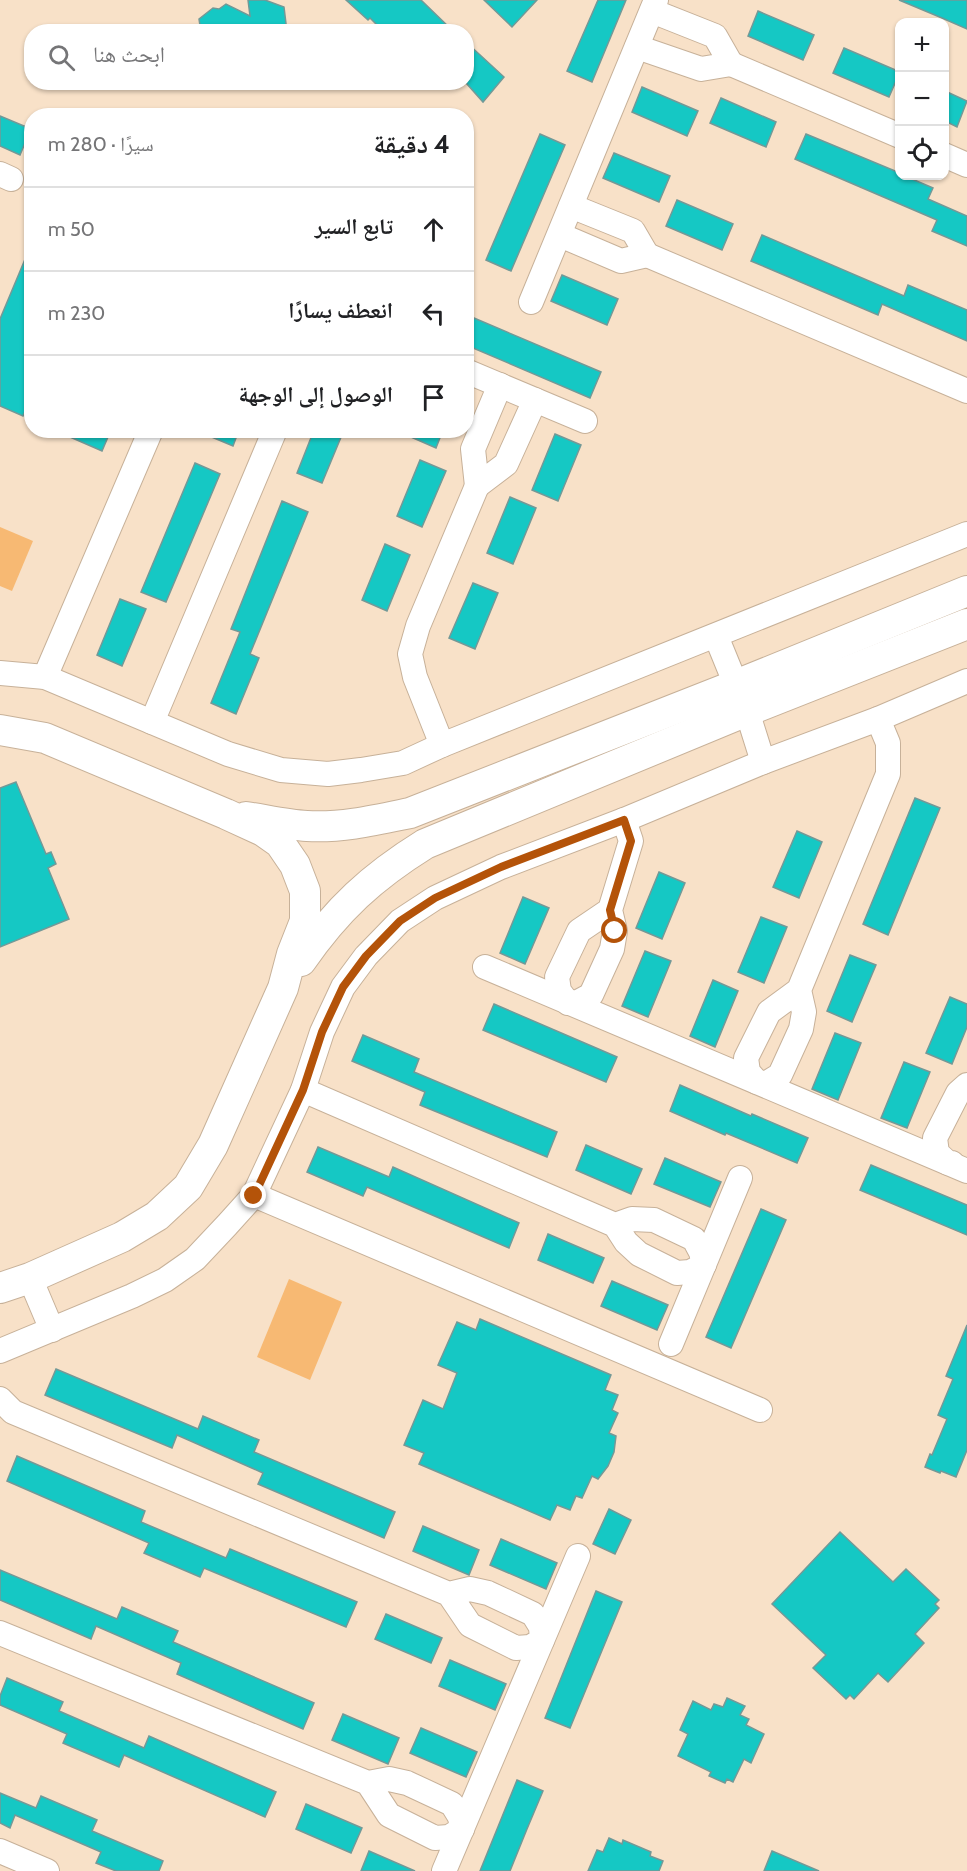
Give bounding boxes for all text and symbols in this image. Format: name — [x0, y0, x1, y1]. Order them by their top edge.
map controls — [895, 18, 949, 180]
button: + — [895, 18, 949, 72]
search box — [24, 24, 474, 90]
icon: search — [45, 41, 78, 74]
text: ابحث هنا — [93, 41, 165, 68]
button: − — [895, 72, 949, 126]
button: locate — [895, 126, 949, 180]
text: 4 دقيقة — [373, 128, 450, 160]
text: سيرًا · 280 m — [48, 132, 154, 156]
text: تابع السير — [315, 213, 393, 240]
icon: ahead — [417, 213, 450, 246]
text: 50 m — [48, 217, 95, 241]
text: انعطف يسارًا — [288, 297, 393, 324]
icon: left — [417, 297, 450, 330]
text: 230 m — [48, 301, 105, 325]
text: الوصول إلى الوجهة — [238, 381, 393, 408]
icon: arrive — [417, 381, 450, 414]
route start — [601, 917, 627, 943]
route end — [240, 1182, 266, 1208]

